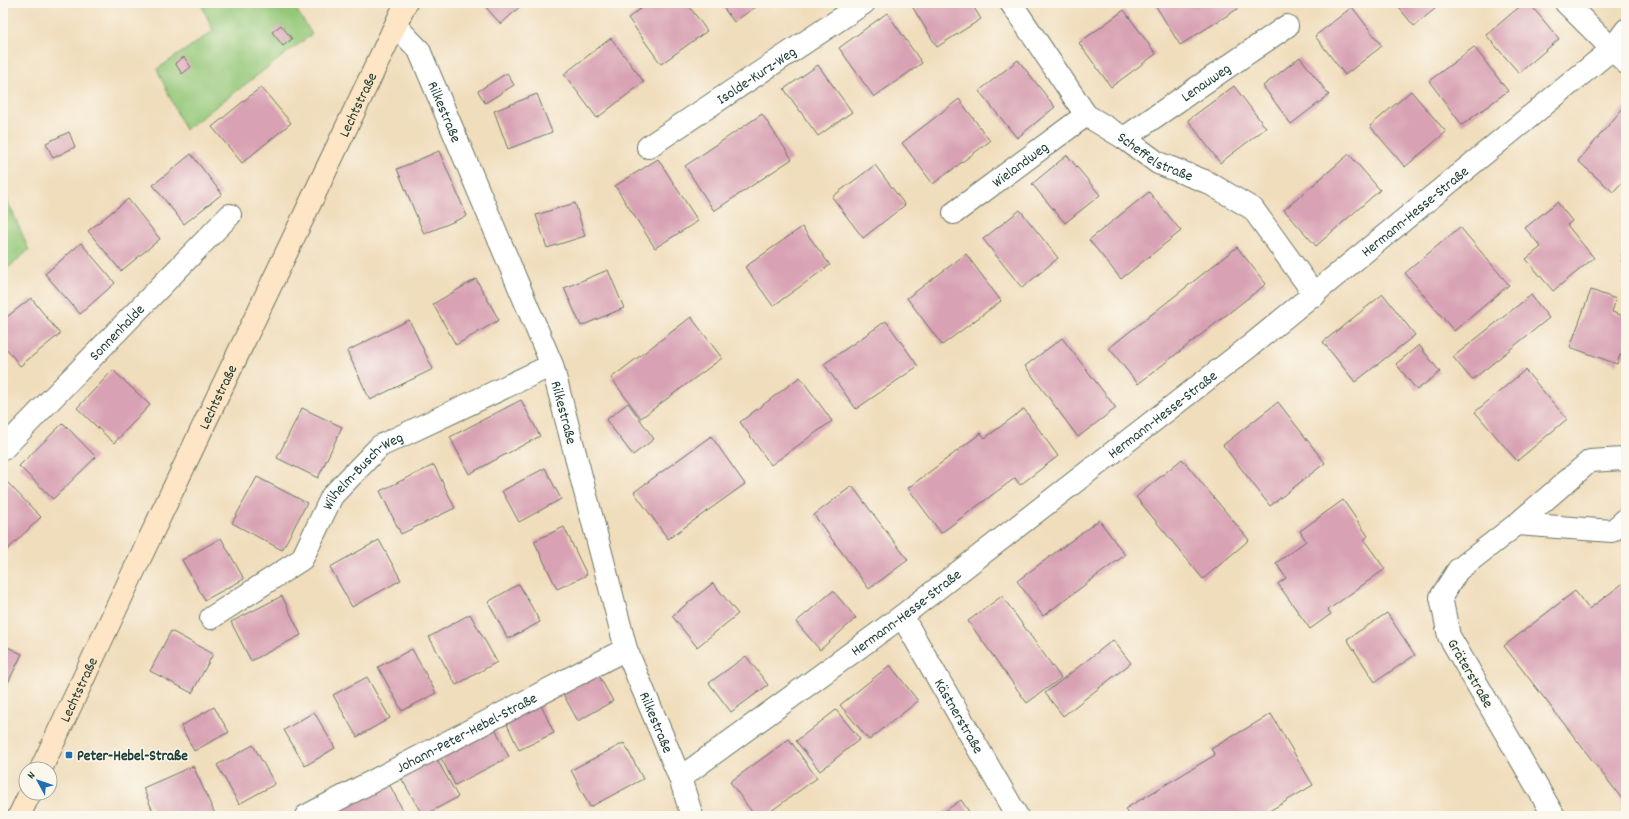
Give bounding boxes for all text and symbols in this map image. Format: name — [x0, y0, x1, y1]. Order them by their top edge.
street label: Isolde-Kurz-Weg — [713, 42, 802, 111]
street label: Lenauweg — [1177, 59, 1236, 109]
street label: Lechtstraße — [334, 69, 384, 141]
street label: Rilkestraße — [420, 78, 466, 147]
street label: Scheffelstraße — [1112, 127, 1196, 189]
street label: Wielandweg — [988, 137, 1054, 194]
street label: Hermann-Hesse-Straße — [1357, 162, 1475, 264]
street label: Sonnenhalde — [85, 300, 151, 367]
street label: Lechtstraße — [194, 361, 244, 434]
street label: Hermann-Hesse-Straße — [1104, 366, 1223, 465]
street label: Rilkestraße — [544, 379, 581, 447]
street label: Wilhelm-Busch-Weg — [318, 428, 407, 514]
street label: Hermann-Hesse-Straße — [847, 565, 967, 663]
street label: Gräterstraße — [1441, 635, 1498, 713]
street label: Lechtstraße — [55, 654, 105, 726]
street label: Kästnerstraße — [927, 675, 988, 759]
street label: Johann-Peter-Hebel-Straße — [393, 688, 542, 780]
street label: Rilkestraße — [632, 689, 678, 757]
place label: Peter-Hebel-Straße — [77, 746, 188, 768]
marker: Peter-Hebel-Straße — [64, 750, 74, 760]
north arrow — [18, 761, 58, 801]
text: N — [24, 768, 40, 783]

